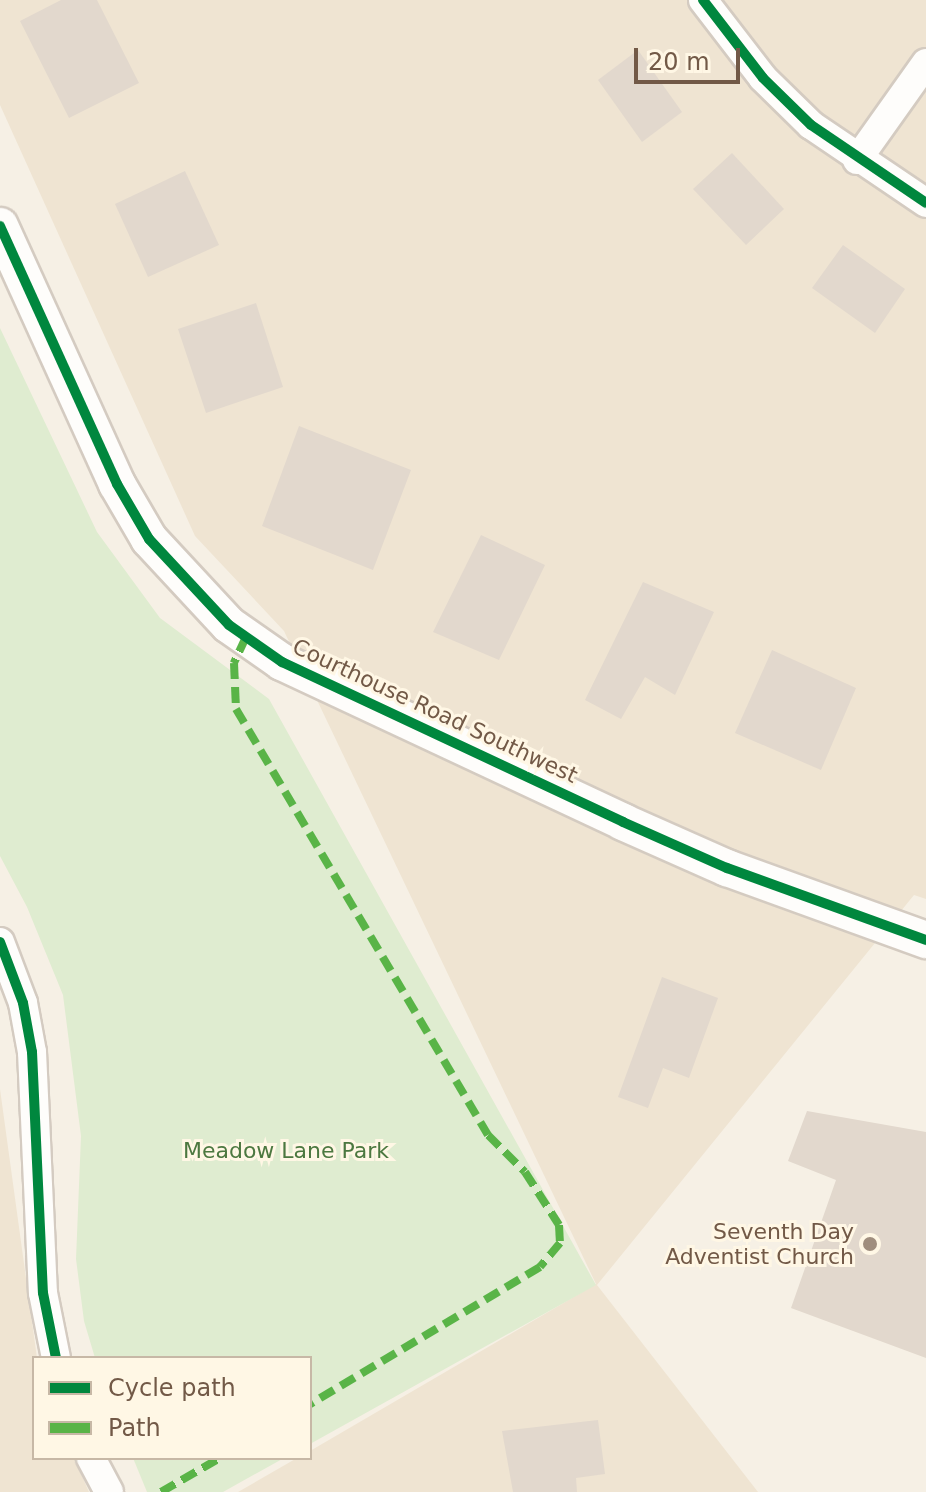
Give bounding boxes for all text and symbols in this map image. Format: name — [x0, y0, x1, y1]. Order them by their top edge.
scale bar — [638, 32, 744, 82]
text: 20 m — [648, 48, 710, 76]
street label: Courthouse Road Southwest — [288, 633, 582, 789]
park label: Meadow Lane Park — [183, 1138, 389, 1164]
place label: Seventh Day Adventist Church — [665, 1218, 854, 1270]
marker: Seventh Day Adventist Church — [861, 1235, 879, 1253]
legend — [32, 1356, 312, 1460]
text: Cycle path — [108, 1374, 236, 1402]
text: Path — [108, 1414, 161, 1442]

